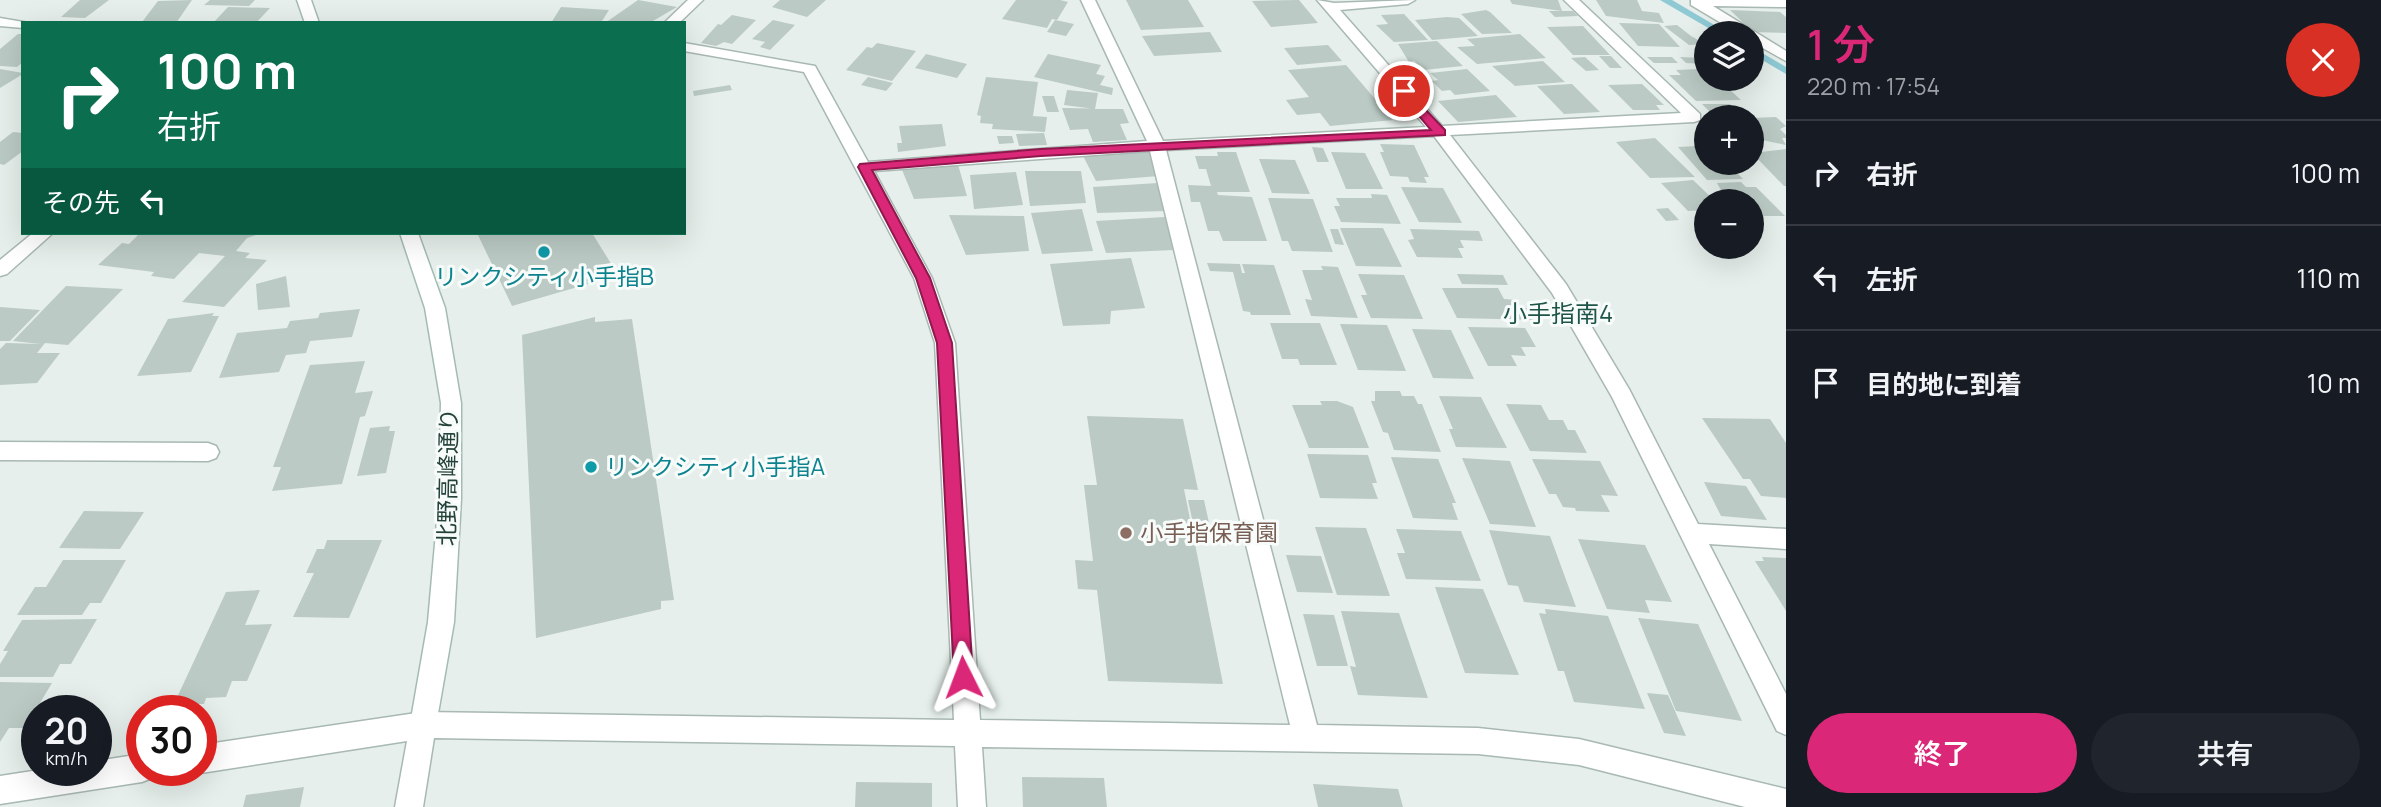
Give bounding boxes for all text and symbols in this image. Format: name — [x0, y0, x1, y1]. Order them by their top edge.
text: 1 分 — [1807, 15, 1875, 73]
map controls — [1694, 21, 1764, 259]
button: layers — [1694, 21, 1764, 91]
button: close — [2286, 23, 2360, 97]
text: 100 m — [157, 37, 297, 104]
icon: right — [42, 49, 133, 140]
pin — [1374, 61, 1434, 121]
text: 220 m · 17:54 — [1807, 70, 1940, 102]
icon: arrive — [1385, 72, 1423, 110]
text: 右折 — [157, 104, 221, 148]
button: + — [1694, 105, 1764, 175]
icon: right — [1807, 154, 1845, 192]
text: 100 m — [2291, 155, 2360, 191]
text: 右折 — [1866, 156, 1918, 192]
icon: left — [134, 182, 172, 220]
text: その先 — [42, 184, 120, 220]
button: − — [1694, 189, 1764, 259]
marker: リンクシティ小手指B — [536, 244, 552, 260]
icon: left — [1807, 259, 1845, 297]
place label: リンクシティ小手指B — [434, 260, 654, 292]
text: 110 m — [2297, 260, 2360, 296]
text: 左折 — [1866, 261, 1918, 297]
district label: 小手指南4 — [1503, 296, 1613, 329]
icon: arrive — [1807, 364, 1845, 402]
text: 10 m — [2307, 365, 2360, 401]
text: 目的地に到着 — [1866, 366, 2022, 402]
street label: 北野高峰通り — [430, 408, 464, 546]
place label: リンクシティ小手指A — [605, 450, 826, 482]
marker: リンクシティ小手指A — [583, 459, 599, 475]
place label: 小手指保育園 — [1140, 516, 1278, 548]
marker: 小手指保育園 — [1118, 525, 1134, 541]
position arrow — [926, 640, 1000, 714]
speed limit sign: 30 — [126, 695, 217, 786]
text: 20 — [45, 707, 88, 755]
button: 終了 — [1807, 713, 2077, 793]
button: 共有 — [2091, 713, 2360, 793]
text: km/h — [46, 746, 87, 770]

